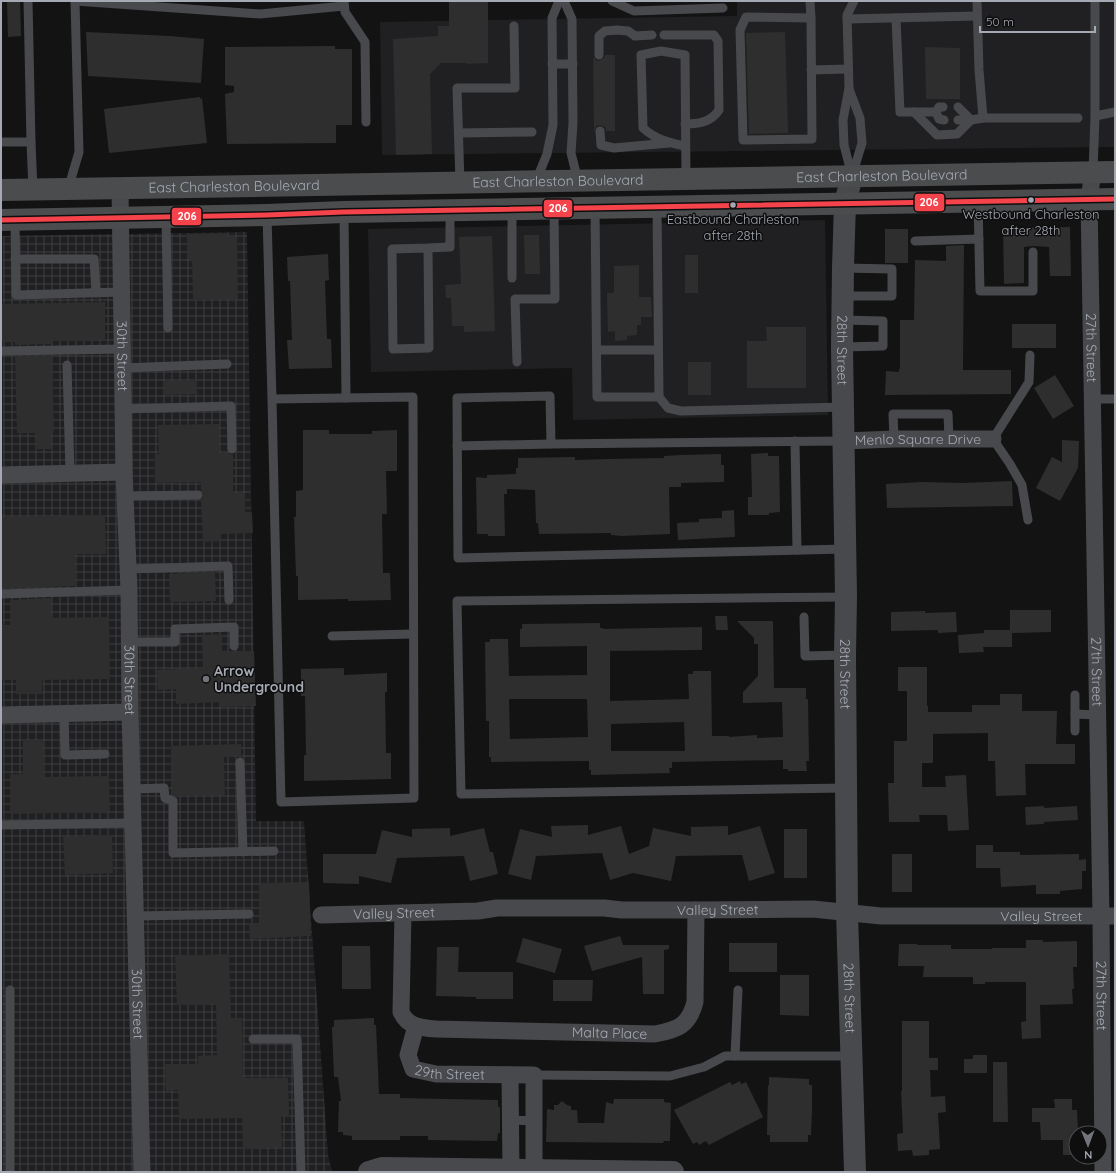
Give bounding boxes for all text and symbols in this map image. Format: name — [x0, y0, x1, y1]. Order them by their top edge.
scale bar — [980, 8, 1095, 34]
text: 50 m — [986, 14, 1014, 29]
street label: East Charleston Boulevard — [796, 165, 968, 186]
street label: East Charleston Boulevard — [472, 171, 644, 191]
street label: East Charleston Boulevard — [148, 176, 320, 197]
line badge: 206 — [914, 193, 945, 212]
text: 206 — [919, 195, 939, 209]
marker: Westbound Charleston after 28th — [1026, 195, 1036, 205]
line badge: 206 — [543, 199, 573, 218]
marker: Eastbound Charleston after 28th — [728, 200, 738, 210]
text: 206 — [548, 201, 568, 215]
place label: Westbound Charleston after 28th — [962, 206, 1100, 238]
line badge: 206 — [171, 207, 202, 226]
text: 206 — [177, 209, 197, 223]
place label: Eastbound Charleston after 28th — [667, 211, 799, 243]
street label: 27th Street — [1082, 313, 1101, 383]
street label: 28th Street — [833, 315, 852, 386]
street label: 30th Street — [113, 321, 132, 392]
street label: Menlo Square Drive — [854, 430, 981, 450]
street label: 27th Street — [1087, 637, 1106, 707]
street label: 28th Street — [836, 639, 854, 709]
street label: 30th Street — [120, 645, 139, 716]
place label: Arrow Underground — [214, 662, 304, 696]
marker: Arrow Underground — [201, 674, 211, 684]
street label: Valley Street — [677, 900, 759, 919]
street label: Valley Street — [353, 903, 435, 923]
street label: Valley Street — [1000, 907, 1082, 925]
street label: 27th Street — [1092, 961, 1111, 1031]
street label: 28th Street — [840, 963, 860, 1034]
street label: 30th Street — [128, 968, 148, 1040]
street label: Malta Place — [572, 1023, 648, 1043]
street label: 29th Street — [413, 1061, 485, 1083]
north arrow — [1068, 1125, 1108, 1165]
text: N — [1084, 1148, 1092, 1162]

